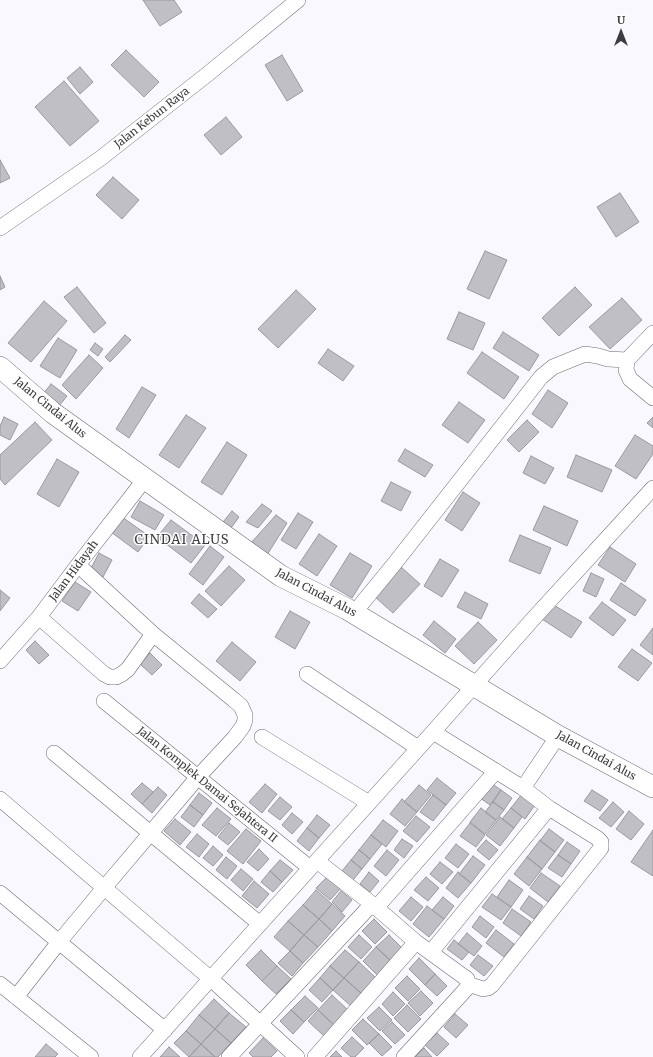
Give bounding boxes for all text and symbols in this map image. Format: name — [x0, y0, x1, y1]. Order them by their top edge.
north arrow — [601, 12, 641, 52]
text: U — [617, 13, 625, 27]
street label: Jalan Kebun Raya — [112, 85, 192, 151]
street label: Jalan Cindai Alus — [11, 375, 89, 441]
district label: CINDAI ALUS — [135, 532, 229, 548]
street label: Jalan Hidayah — [47, 538, 101, 604]
street label: Jalan Cindai Alus — [274, 566, 358, 620]
street label: Jalan Komplek Damai Sejahtera II — [134, 724, 280, 846]
street label: Jalan Cindai Alus — [554, 729, 638, 783]

